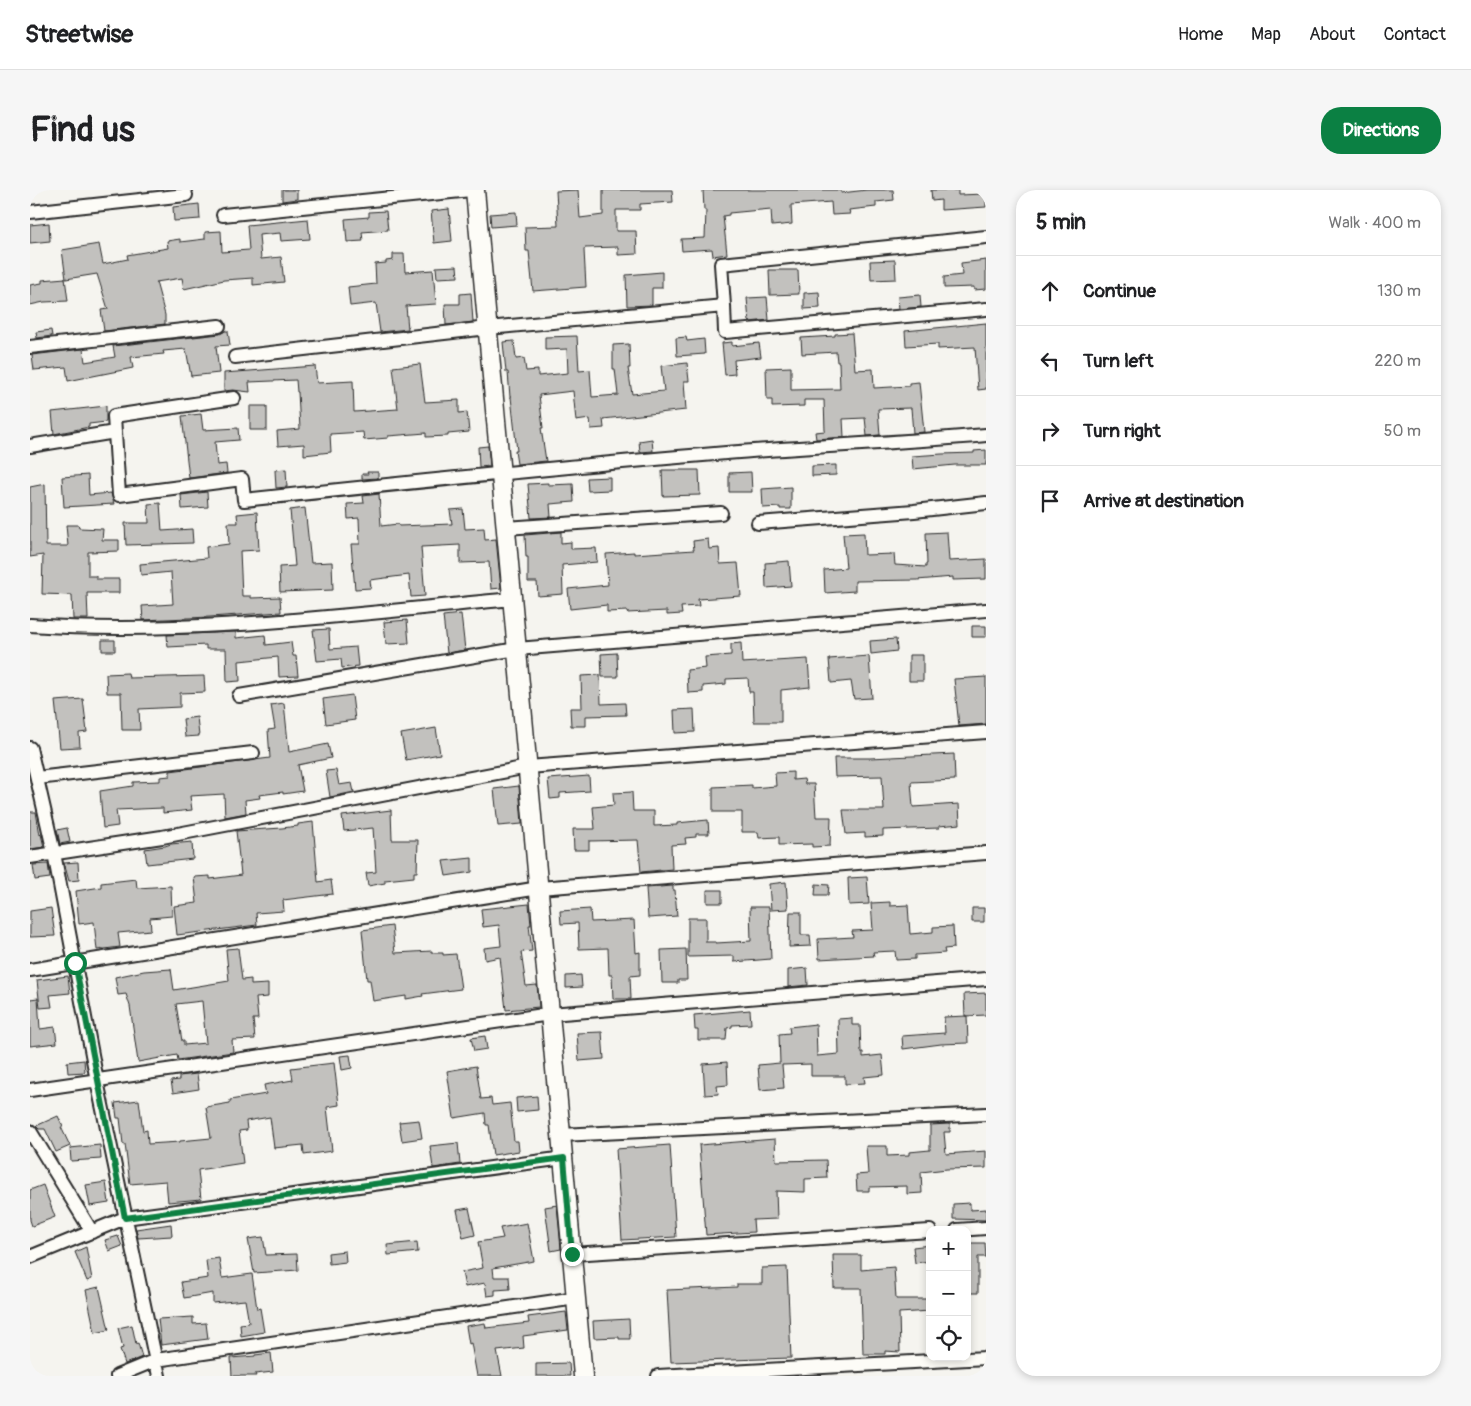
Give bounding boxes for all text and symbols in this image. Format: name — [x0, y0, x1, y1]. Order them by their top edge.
text: Streetwise — [25, 20, 133, 49]
text: Home — [1178, 23, 1223, 46]
text: Map — [1251, 23, 1281, 46]
text: About — [1309, 23, 1355, 46]
text: Contact — [1383, 23, 1446, 46]
button: Directions — [1321, 107, 1441, 154]
text: Find us — [30, 108, 135, 152]
text: 5 min — [1036, 209, 1086, 236]
text: Walk · 400 m — [1328, 213, 1421, 233]
icon: ahead — [1036, 277, 1064, 305]
text: Continue — [1083, 279, 1156, 303]
text: 130 m — [1377, 281, 1421, 301]
icon: left — [1036, 347, 1064, 375]
text: Turn left — [1083, 349, 1153, 373]
text: 220 m — [1375, 351, 1421, 371]
icon: right — [1036, 417, 1064, 445]
text: Turn right — [1083, 419, 1161, 443]
text: 50 m — [1384, 421, 1421, 441]
icon: arrive — [1036, 487, 1064, 515]
text: Arrive at destination — [1083, 489, 1244, 513]
route start — [64, 952, 87, 975]
map controls — [926, 1226, 971, 1361]
button: + — [926, 1226, 971, 1271]
route end — [561, 1243, 584, 1266]
button: − — [926, 1271, 971, 1316]
button: locate — [926, 1316, 971, 1361]

